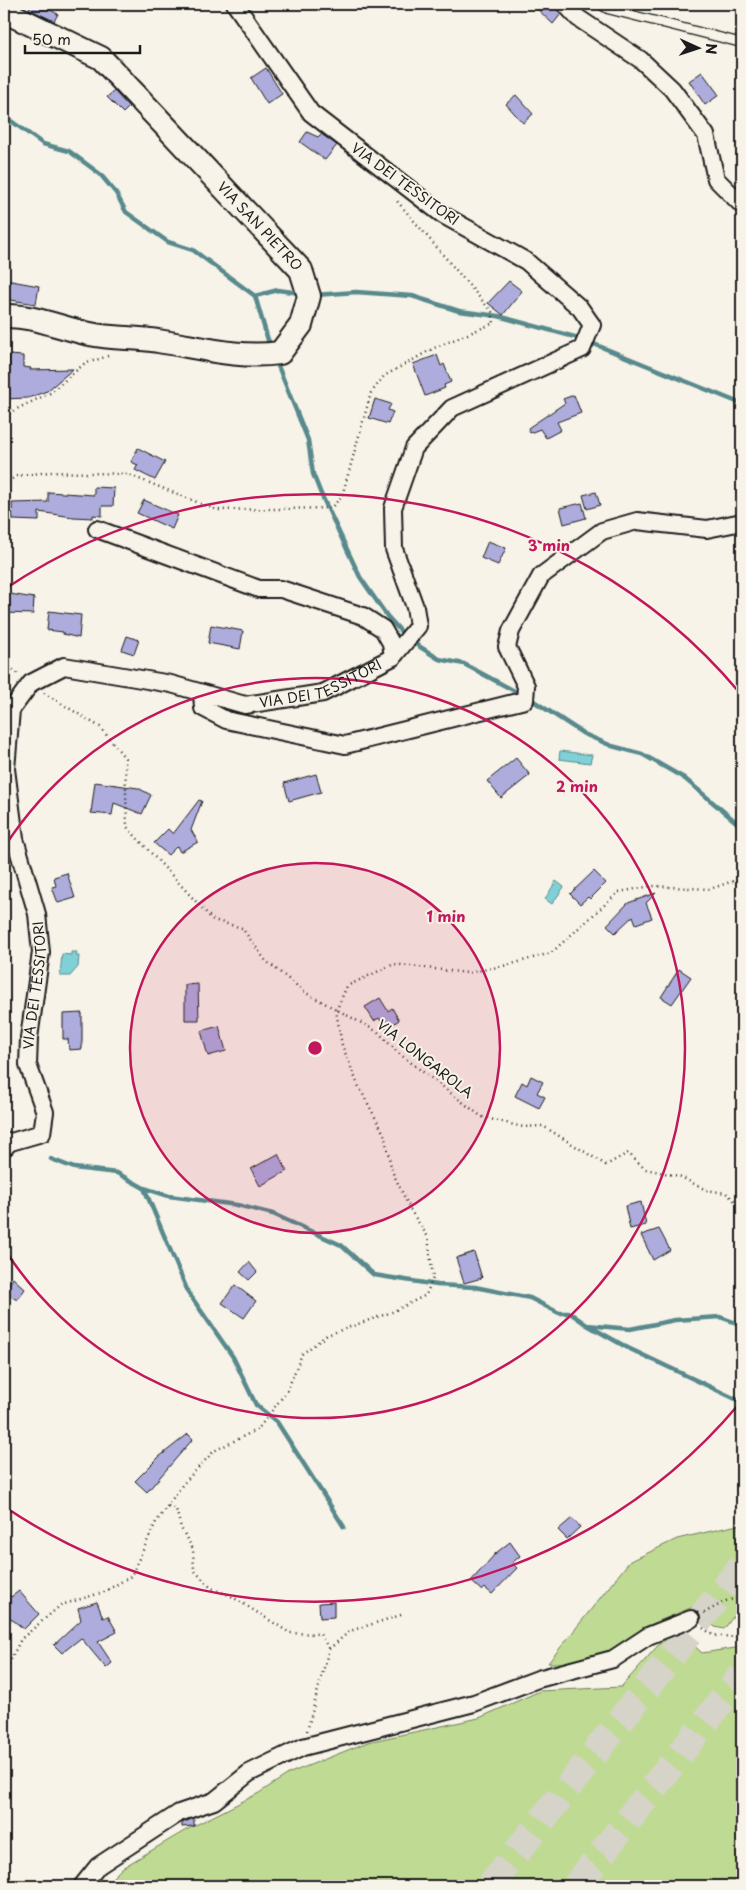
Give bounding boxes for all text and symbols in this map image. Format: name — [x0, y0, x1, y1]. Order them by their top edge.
scale bar — [25, 22, 140, 54]
north arrow — [674, 22, 724, 72]
text: 50 m — [32, 27, 71, 50]
text: N — [701, 43, 722, 55]
street label: VIA DEI TESSITORI — [347, 137, 464, 230]
street label: VIA SAN PIETRO — [213, 177, 308, 275]
text: 3 min — [528, 533, 570, 556]
street label: VIA DEI TESSITORI — [258, 654, 385, 713]
text: 2 min — [556, 774, 598, 797]
text: 1 min — [427, 904, 465, 927]
street label: VIA DEI TESSITORI — [18, 920, 51, 1050]
street label: VIA LONGAROLA — [373, 1014, 478, 1103]
centre of rings — [306, 1039, 324, 1057]

